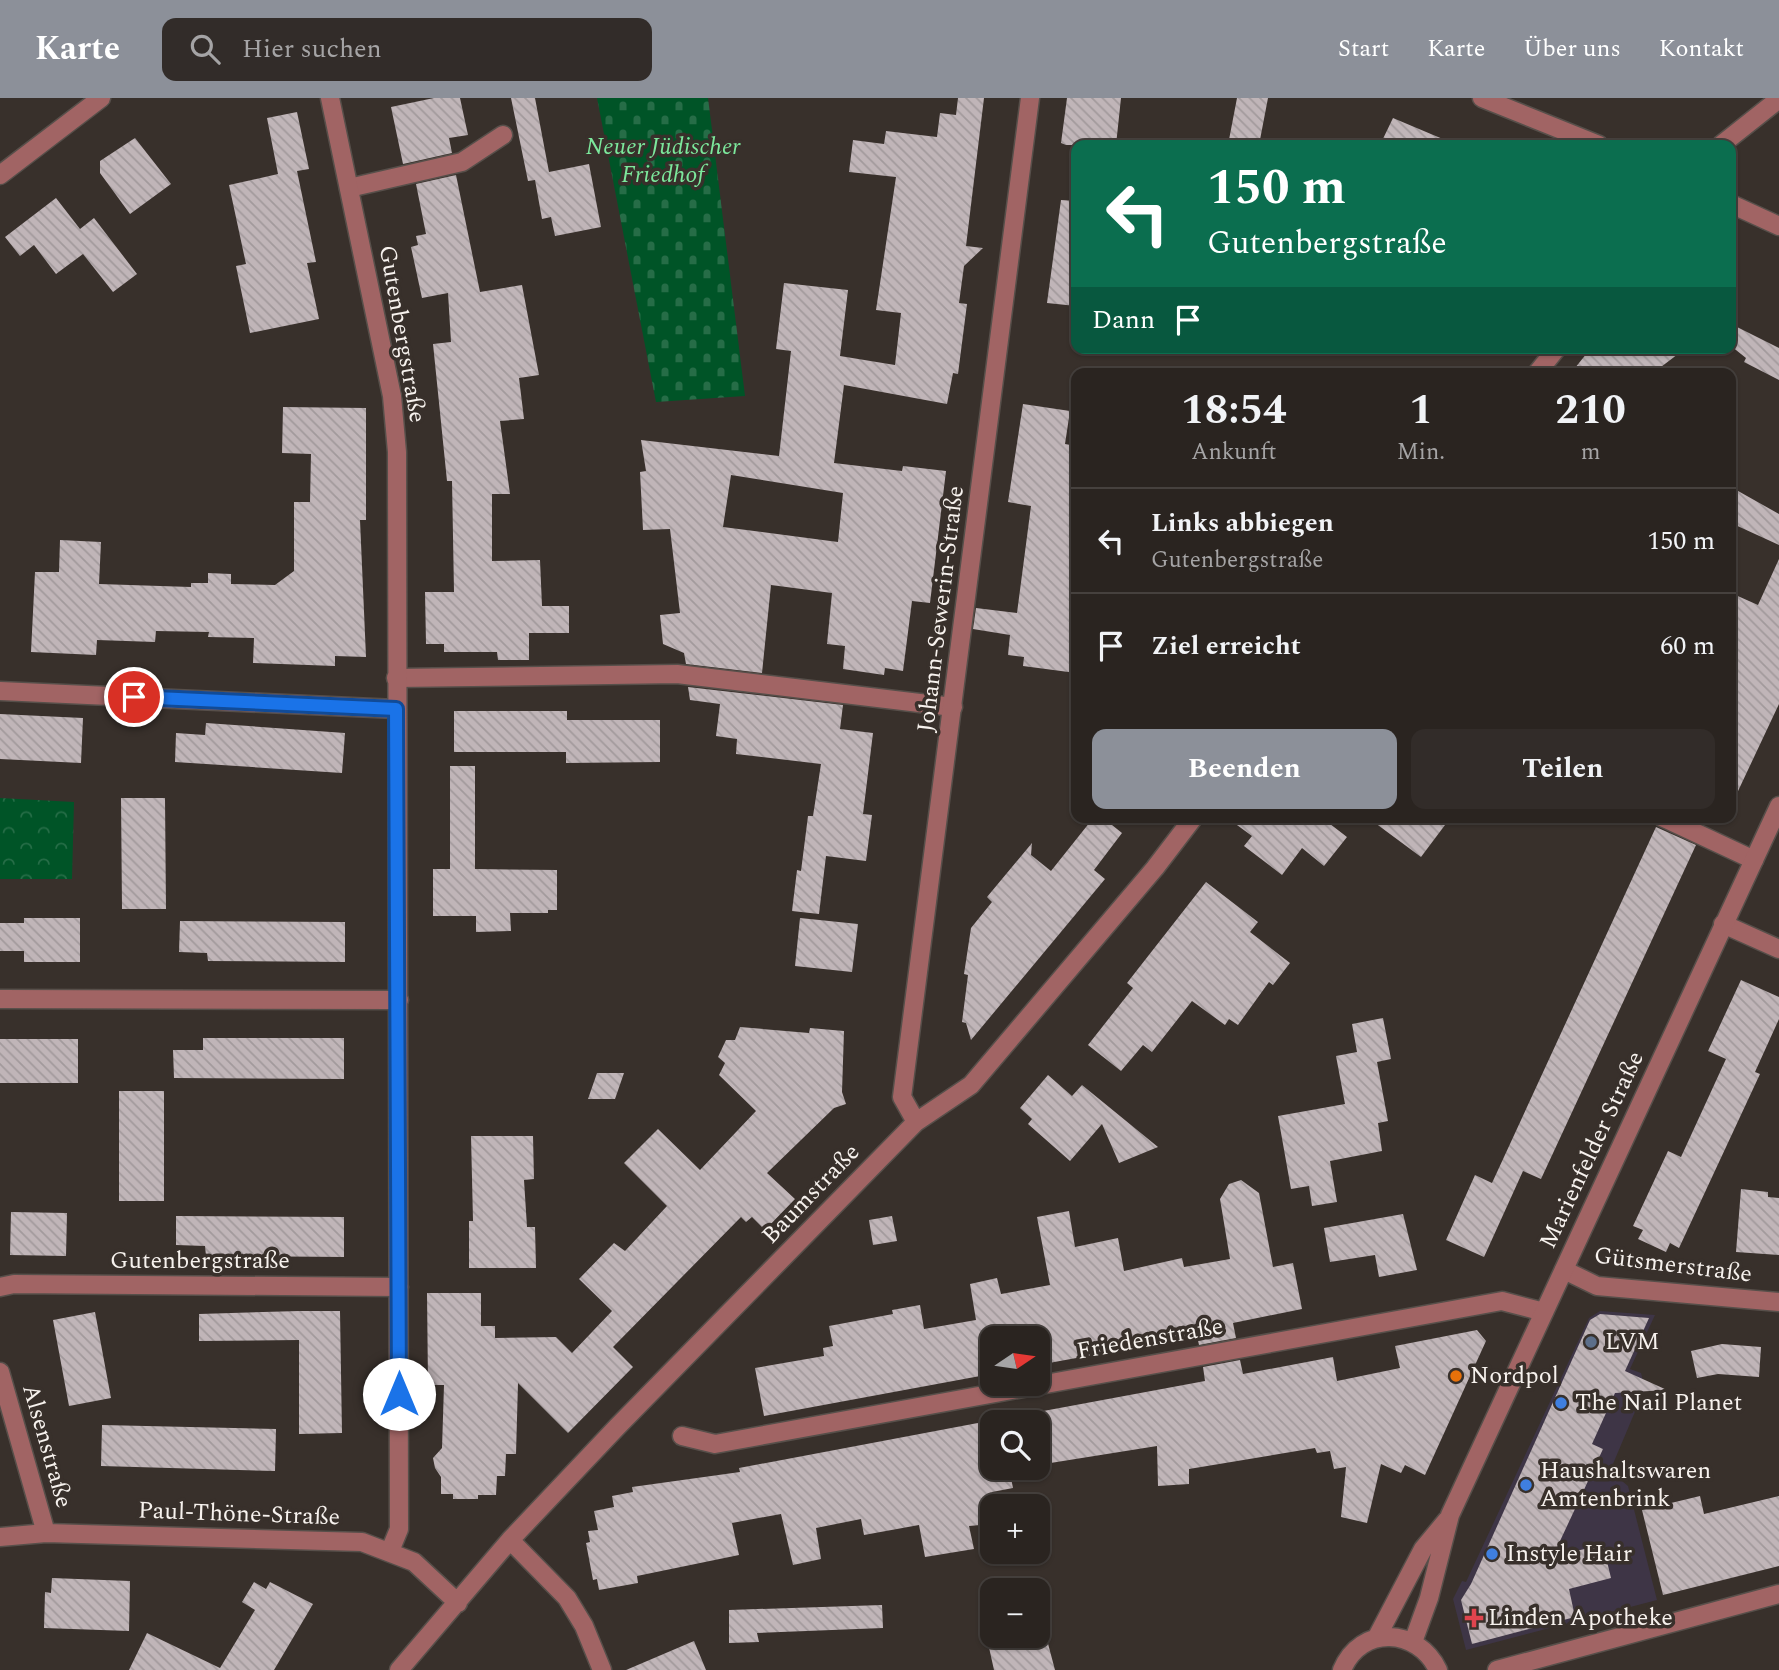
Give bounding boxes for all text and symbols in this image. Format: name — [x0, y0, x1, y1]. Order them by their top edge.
search box — [162, 18, 652, 81]
text: Karte — [35, 24, 120, 74]
text: Hier suchen — [242, 29, 382, 69]
icon: search — [186, 30, 224, 68]
text: Start — [1338, 31, 1389, 67]
text: Karte — [1427, 31, 1485, 67]
text: Über uns — [1523, 31, 1621, 67]
text: Kontakt — [1659, 31, 1744, 67]
park label: Neuer Jüdischer Friedhof — [585, 129, 741, 193]
text: 150 m — [1207, 151, 1346, 226]
icon: left — [1092, 168, 1183, 259]
text: Gutenbergstraße — [1207, 219, 1447, 268]
street label: Gutenbergstraße — [369, 242, 435, 426]
text: Dann — [1092, 300, 1155, 340]
icon: arrive — [1169, 301, 1207, 339]
text: 18:54 — [1181, 379, 1287, 442]
text: 1 — [1409, 379, 1433, 442]
text: 210 — [1555, 379, 1626, 442]
text: Ankunft — [1191, 435, 1277, 470]
text: Min. — [1397, 435, 1445, 470]
text: m — [1581, 435, 1600, 470]
street label: Johann-Sewerin-Straße — [908, 484, 974, 734]
text: Links abbiegen — [1151, 503, 1334, 543]
text: 150 m — [1647, 521, 1715, 561]
icon: left — [1092, 522, 1130, 560]
text: Gutenbergstraße — [1151, 543, 1323, 578]
text: Ziel erreicht — [1151, 626, 1301, 666]
text: 60 m — [1660, 626, 1715, 666]
icon: arrive — [1092, 627, 1130, 665]
pin — [104, 667, 164, 727]
icon: arrive — [115, 678, 153, 716]
button: Beenden — [1092, 729, 1397, 809]
button: Teilen — [1411, 729, 1715, 809]
street label: Marienfelder Straße — [1530, 1045, 1654, 1255]
street label: Baumstraße — [754, 1135, 868, 1253]
street label: Gütsmerstraße — [1592, 1237, 1754, 1293]
street label: Gutenbergstraße — [110, 1243, 290, 1279]
street label: Friedenstraße — [1074, 1308, 1226, 1370]
place label: LVM — [1605, 1324, 1660, 1360]
north arrow — [980, 1326, 1050, 1396]
map controls — [980, 1326, 1050, 1648]
marker: LVM — [1583, 1334, 1599, 1350]
position arrow — [362, 1357, 436, 1431]
place label: Nordpol — [1470, 1358, 1559, 1394]
marker: Nordpol — [1448, 1368, 1464, 1384]
street label: Alsenstraße — [12, 1380, 82, 1512]
place label: The Nail Planet — [1575, 1385, 1742, 1421]
marker: The Nail Planet — [1553, 1395, 1569, 1411]
button: search — [980, 1410, 1050, 1480]
place label: Haushaltswaren Amtenbrink — [1540, 1453, 1711, 1517]
marker: Haushaltswaren Amtenbrink — [1518, 1477, 1534, 1493]
street label: Paul-Thöne-Straße — [137, 1492, 341, 1536]
button: + — [980, 1494, 1050, 1564]
place label: Instyle Hair — [1506, 1536, 1632, 1572]
marker: Instyle Hair — [1484, 1546, 1500, 1562]
button: − — [980, 1578, 1050, 1648]
place label: Linden Apotheke — [1488, 1600, 1673, 1636]
marker: Linden Apotheke — [1466, 1610, 1482, 1626]

